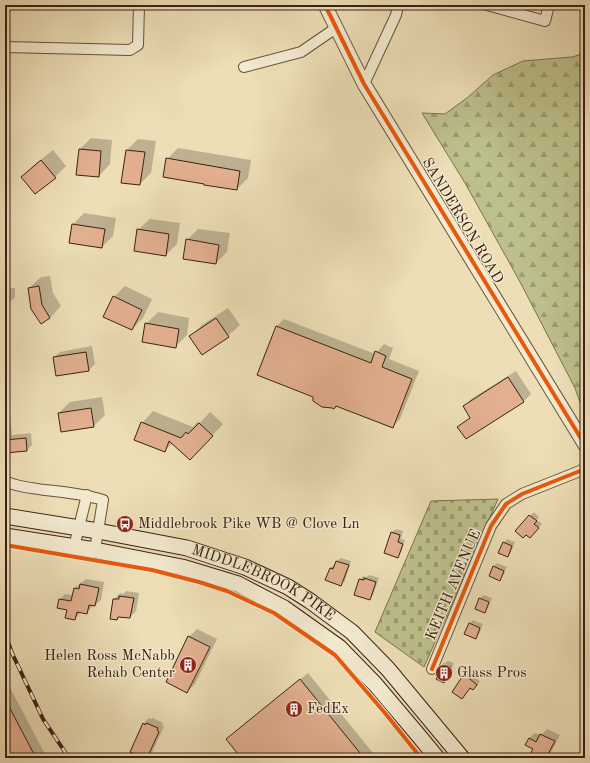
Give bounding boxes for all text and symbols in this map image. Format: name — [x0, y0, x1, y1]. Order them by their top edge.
street label: SANDERSON ROAD — [419, 156, 505, 286]
bus stop icon: Middlebrook Pike WB @ Clove Ln — [115, 514, 135, 534]
place label: Middlebrook Pike WB @ Clove Ln — [138, 517, 360, 532]
street label: KEITH AVENUE — [424, 527, 484, 643]
street label: MIDDLEBROOK PIKE — [190, 543, 337, 624]
place label: Helen Ross McNabb Rehab Center — [44, 649, 175, 681]
building icon: Helen Ross McNabb Rehab Center — [178, 655, 198, 675]
building icon: Glass Pros — [434, 663, 454, 683]
place label: Glass Pros — [457, 666, 527, 681]
building icon: FedEx — [284, 699, 304, 719]
place label: FedEx — [307, 702, 349, 717]

